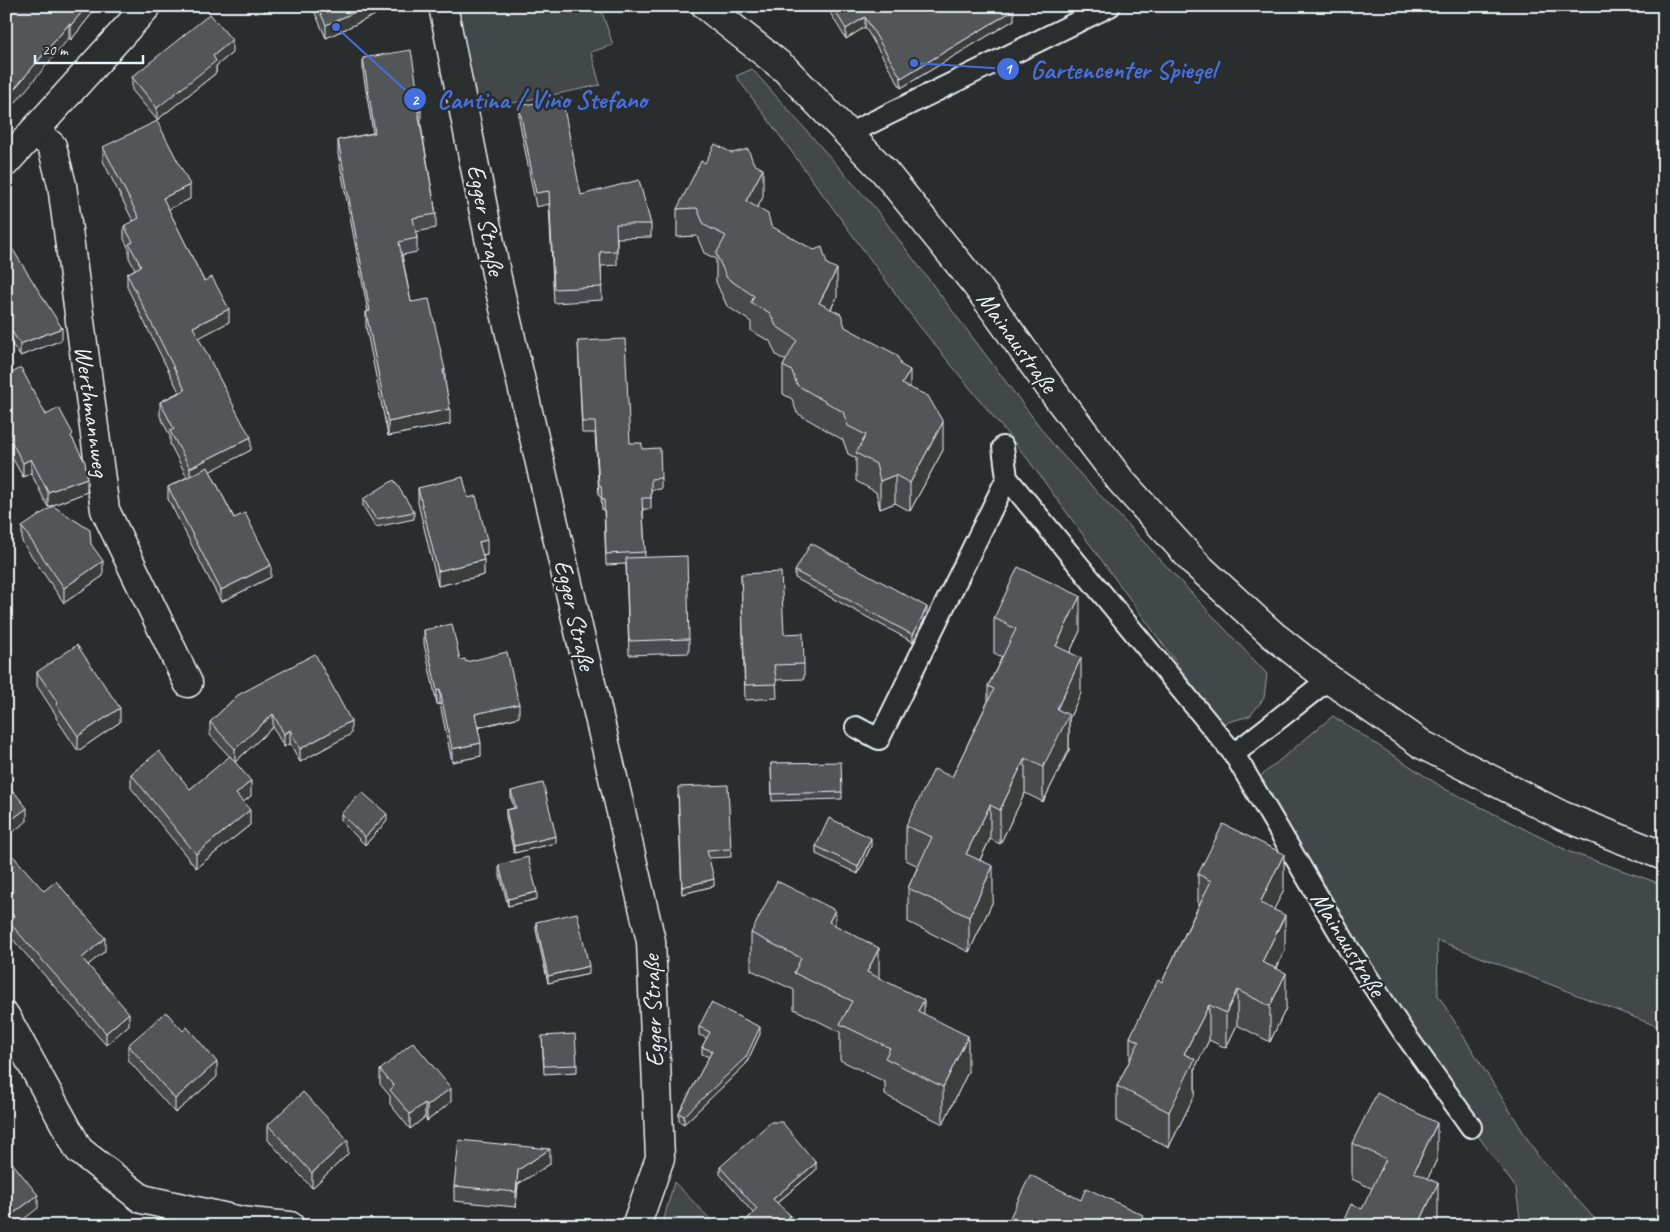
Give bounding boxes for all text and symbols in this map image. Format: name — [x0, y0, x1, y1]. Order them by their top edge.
scale bar — [35, 32, 142, 64]
text: 20 m — [42, 41, 69, 60]
callout: Gartencenter Spiegel — [996, 48, 1226, 89]
text: Gartencenter Spiegel — [1030, 53, 1221, 86]
text: 1 — [1005, 60, 1014, 79]
callout: Cantina / Vino Stefano — [403, 79, 657, 120]
text: Cantina / Vino Stefano — [437, 83, 650, 116]
text: 2 — [412, 91, 420, 110]
street label: Egger Straße — [460, 162, 513, 280]
street label: Mainaustraße — [969, 285, 1066, 401]
street label: Werthmannweg — [67, 344, 117, 480]
street label: Egger Straße — [547, 557, 604, 675]
street label: Mainaustraße — [1303, 885, 1394, 1004]
street label: Egger Straße — [635, 953, 671, 1068]

